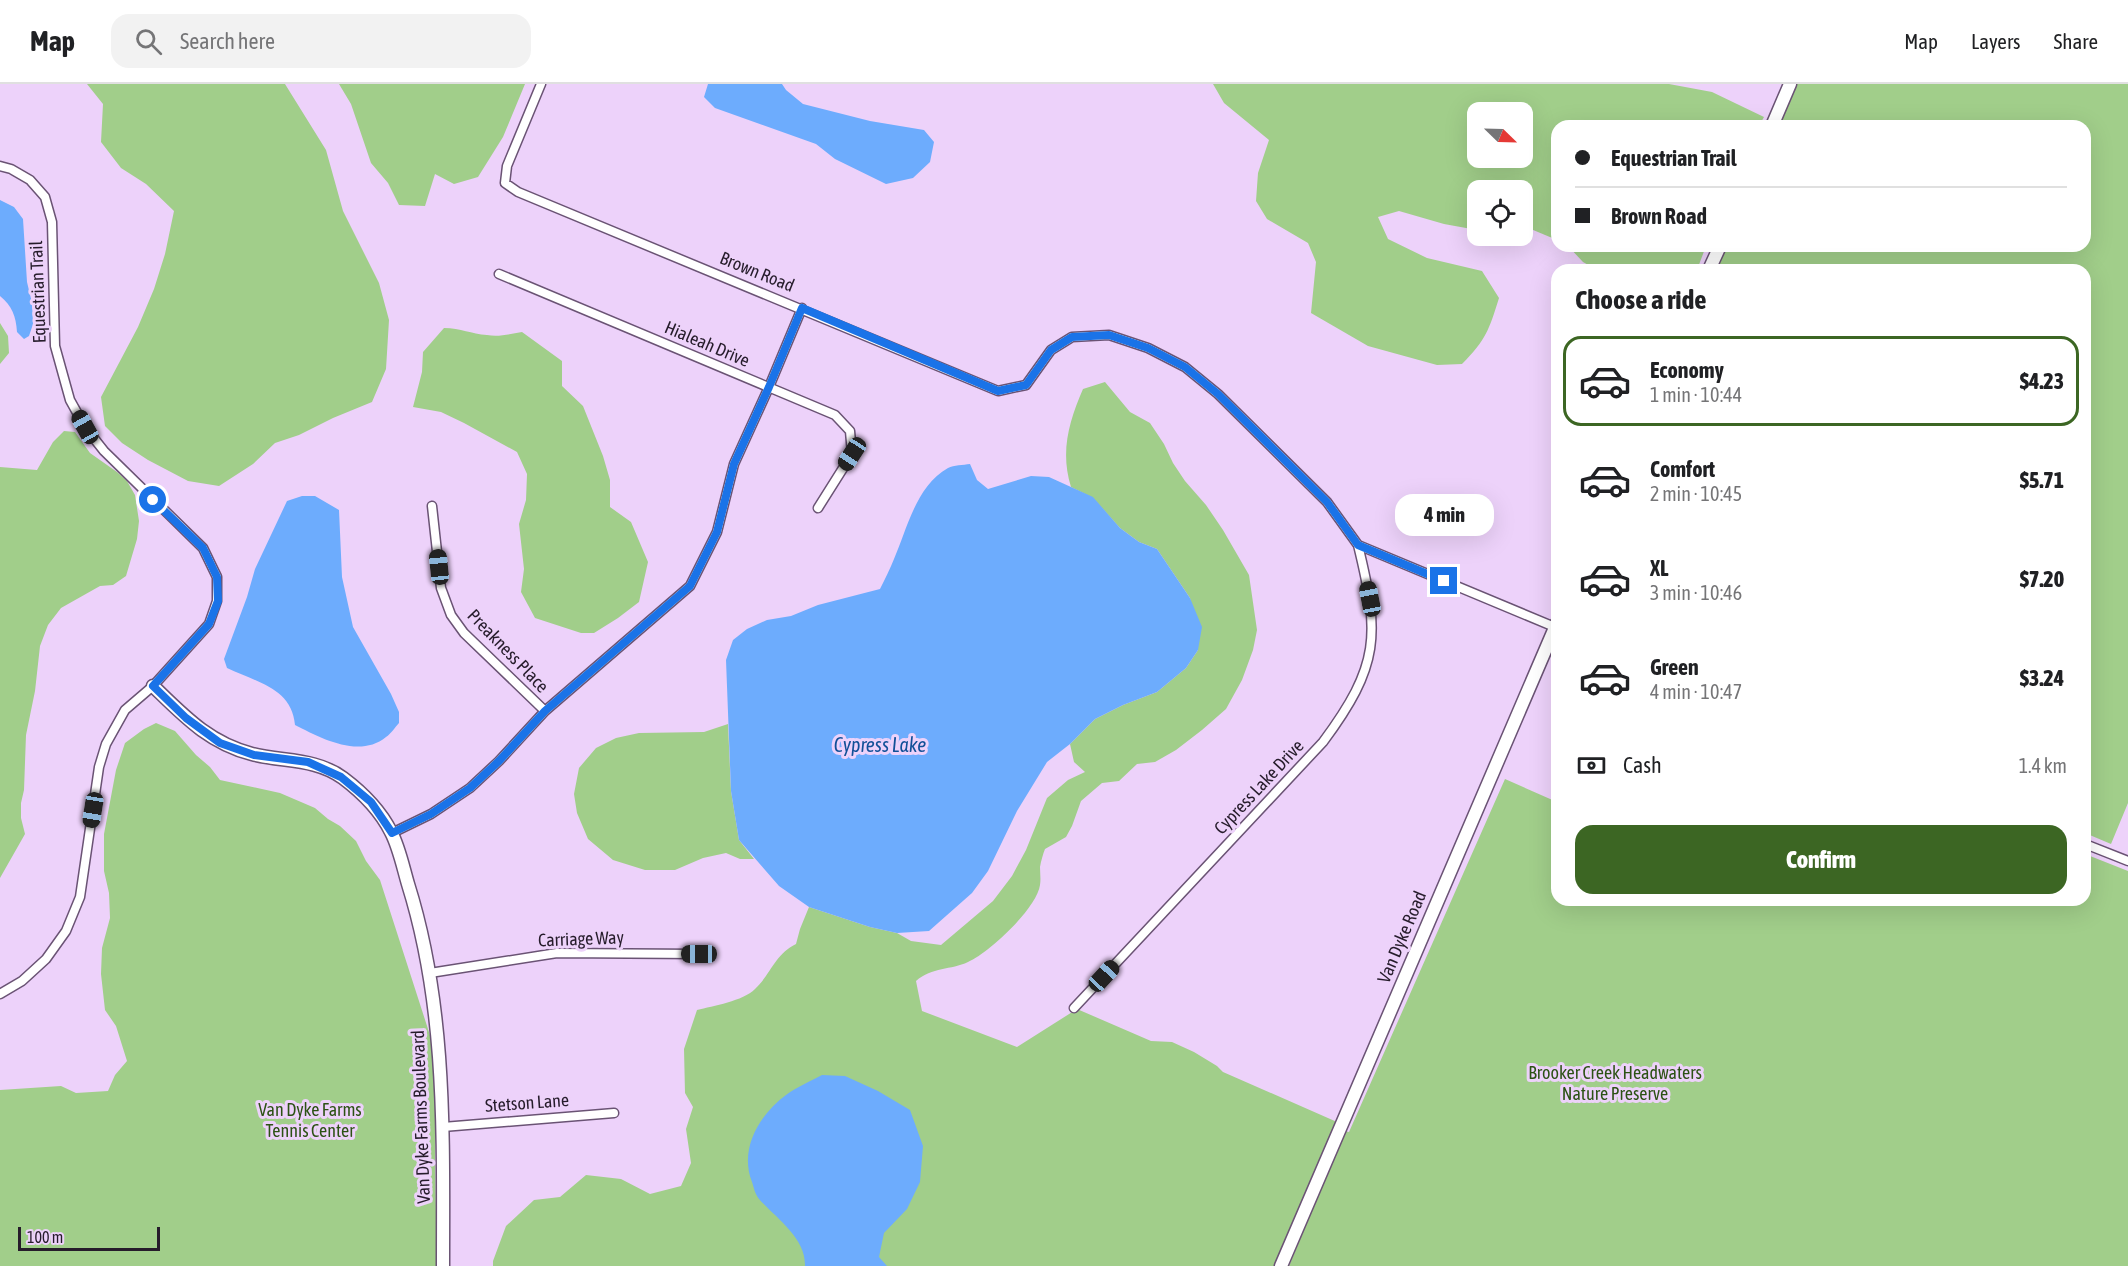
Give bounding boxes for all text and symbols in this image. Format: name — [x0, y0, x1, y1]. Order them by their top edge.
search box — [111, 14, 531, 68]
text: Map — [30, 25, 75, 57]
icon: search — [132, 25, 165, 58]
text: Search here — [180, 28, 275, 54]
text: Map — [1904, 29, 1938, 53]
text: Layers — [1971, 29, 2021, 53]
text: Share — [2054, 29, 2098, 53]
north arrow — [1467, 102, 1533, 168]
map controls — [1467, 102, 1533, 246]
text: Equestrian Trail — [1611, 145, 1737, 171]
button: locate — [1467, 180, 1533, 246]
text: Brown Road — [1611, 203, 1707, 229]
street label: Equestrian Trail — [25, 240, 50, 344]
street label: Brown Road — [717, 247, 797, 296]
text: Choose a ride — [1575, 284, 1707, 315]
street label: Hialeah Drive — [662, 316, 753, 371]
icon: car — [1578, 354, 1632, 408]
text: Economy — [1650, 357, 1724, 383]
text: $4.23 — [2020, 368, 2064, 394]
text: 1 min · 10:44 — [1650, 383, 1742, 406]
car — [68, 407, 102, 447]
car — [835, 434, 869, 474]
icon: car — [1578, 453, 1632, 507]
text: Comfort — [1650, 456, 1715, 482]
text: $5.71 — [2020, 467, 2064, 493]
text: 2 min · 10:45 — [1650, 482, 1742, 505]
route start — [139, 486, 166, 513]
callout: 4 min — [1394, 494, 1494, 536]
text: 4 min — [1424, 503, 1465, 526]
car — [428, 548, 450, 586]
icon: car — [1578, 552, 1632, 606]
text: XL — [1650, 555, 1668, 581]
text: $7.20 — [2020, 566, 2064, 592]
route end — [1430, 567, 1457, 594]
car — [1358, 580, 1382, 618]
text: 3 min · 10:46 — [1650, 581, 1742, 604]
street label: Preakness Place — [463, 605, 553, 697]
icon: car — [1578, 651, 1632, 705]
text: Green — [1650, 654, 1699, 680]
text: $3.24 — [2020, 665, 2064, 691]
text: 4 min · 10:47 — [1650, 680, 1742, 703]
water label: Cypress Lake — [834, 733, 926, 756]
street label: Cypress Lake Drive — [1210, 735, 1308, 838]
icon: cash — [1575, 749, 1608, 782]
text: Cash — [1623, 752, 1662, 778]
text: 1.4 km — [2019, 754, 2067, 777]
car — [81, 791, 105, 829]
button: Confirm — [1575, 825, 2067, 894]
street label: Van Dyke Road — [1373, 888, 1430, 986]
street label: Carriage Way — [538, 927, 624, 950]
car — [681, 945, 717, 963]
car — [1085, 957, 1123, 995]
street label: Van Dyke Farms Boulevard — [407, 1030, 434, 1204]
park label: Brooker Creek Headwaters Nature Preserve — [1528, 1062, 1702, 1104]
street label: Stetson Lane — [484, 1089, 570, 1116]
park label: Van Dyke Farms Tennis Center — [258, 1099, 362, 1141]
scale bar — [18, 1224, 160, 1252]
text: 100 m — [27, 1228, 63, 1246]

